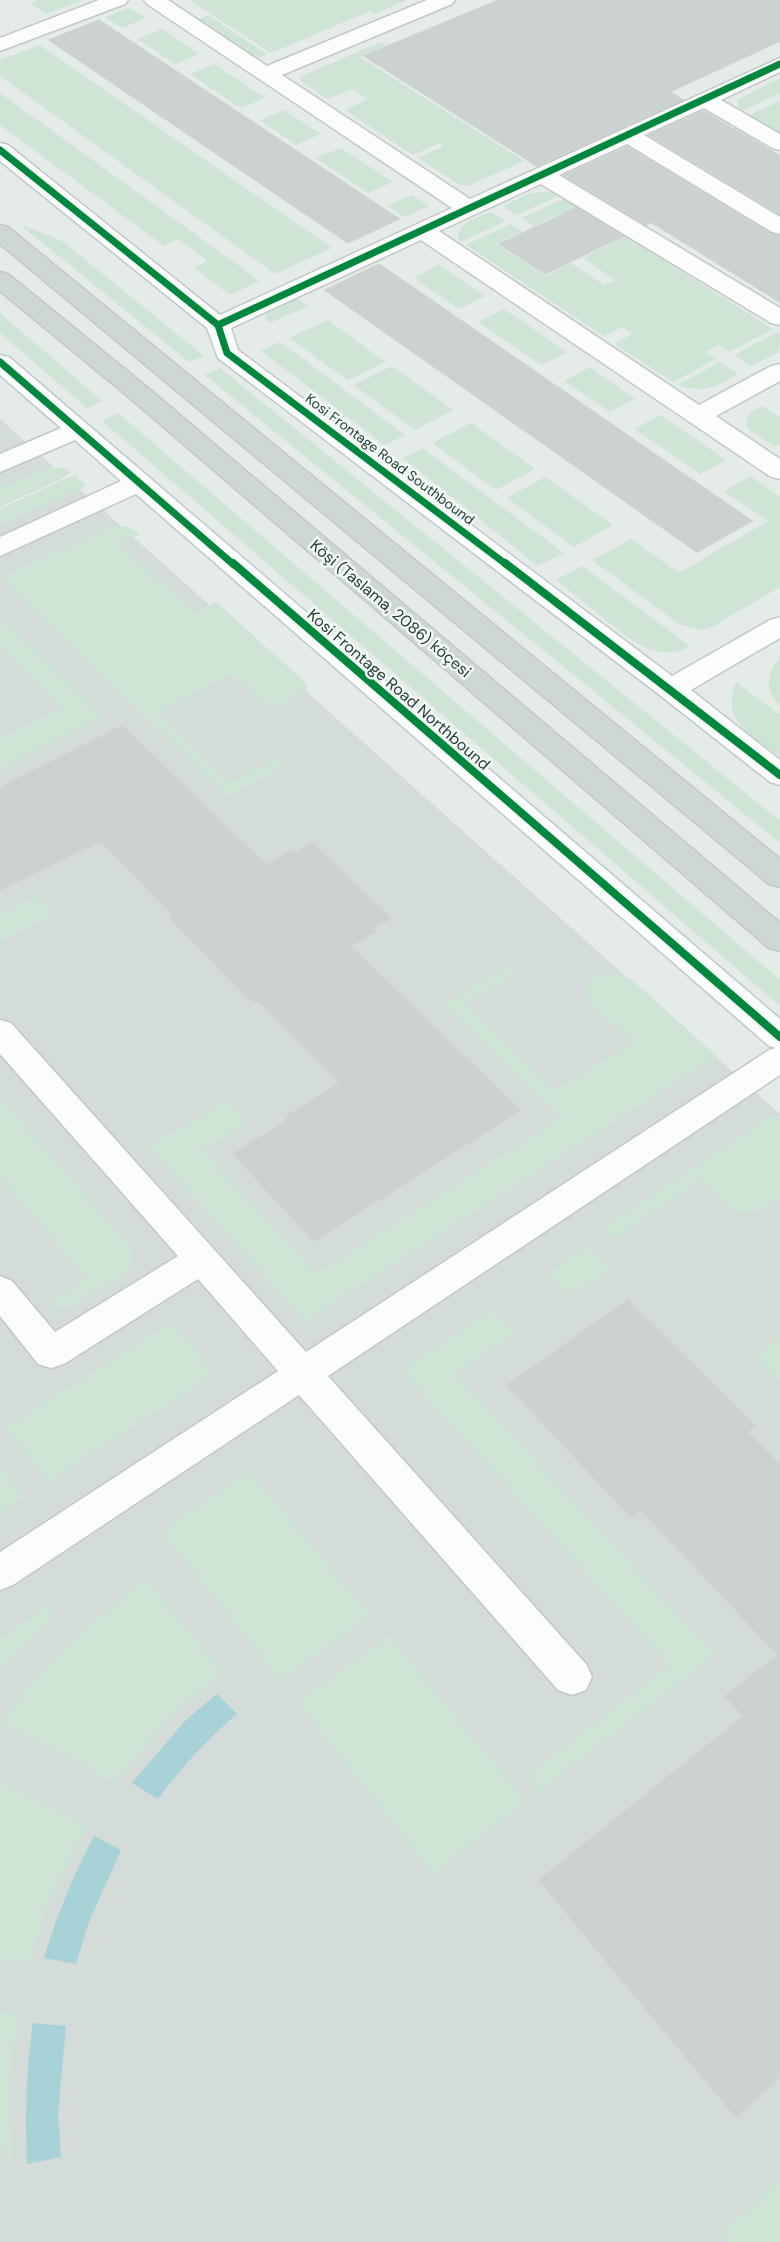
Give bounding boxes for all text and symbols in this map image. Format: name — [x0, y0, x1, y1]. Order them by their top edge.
street label: Kosi Frontage Road Southbound — [302, 389, 478, 529]
street label: Köşi (Taslama, 2086) köçesi — [306, 535, 476, 682]
street label: Kosi Frontage Road Northbound — [303, 604, 494, 775]

